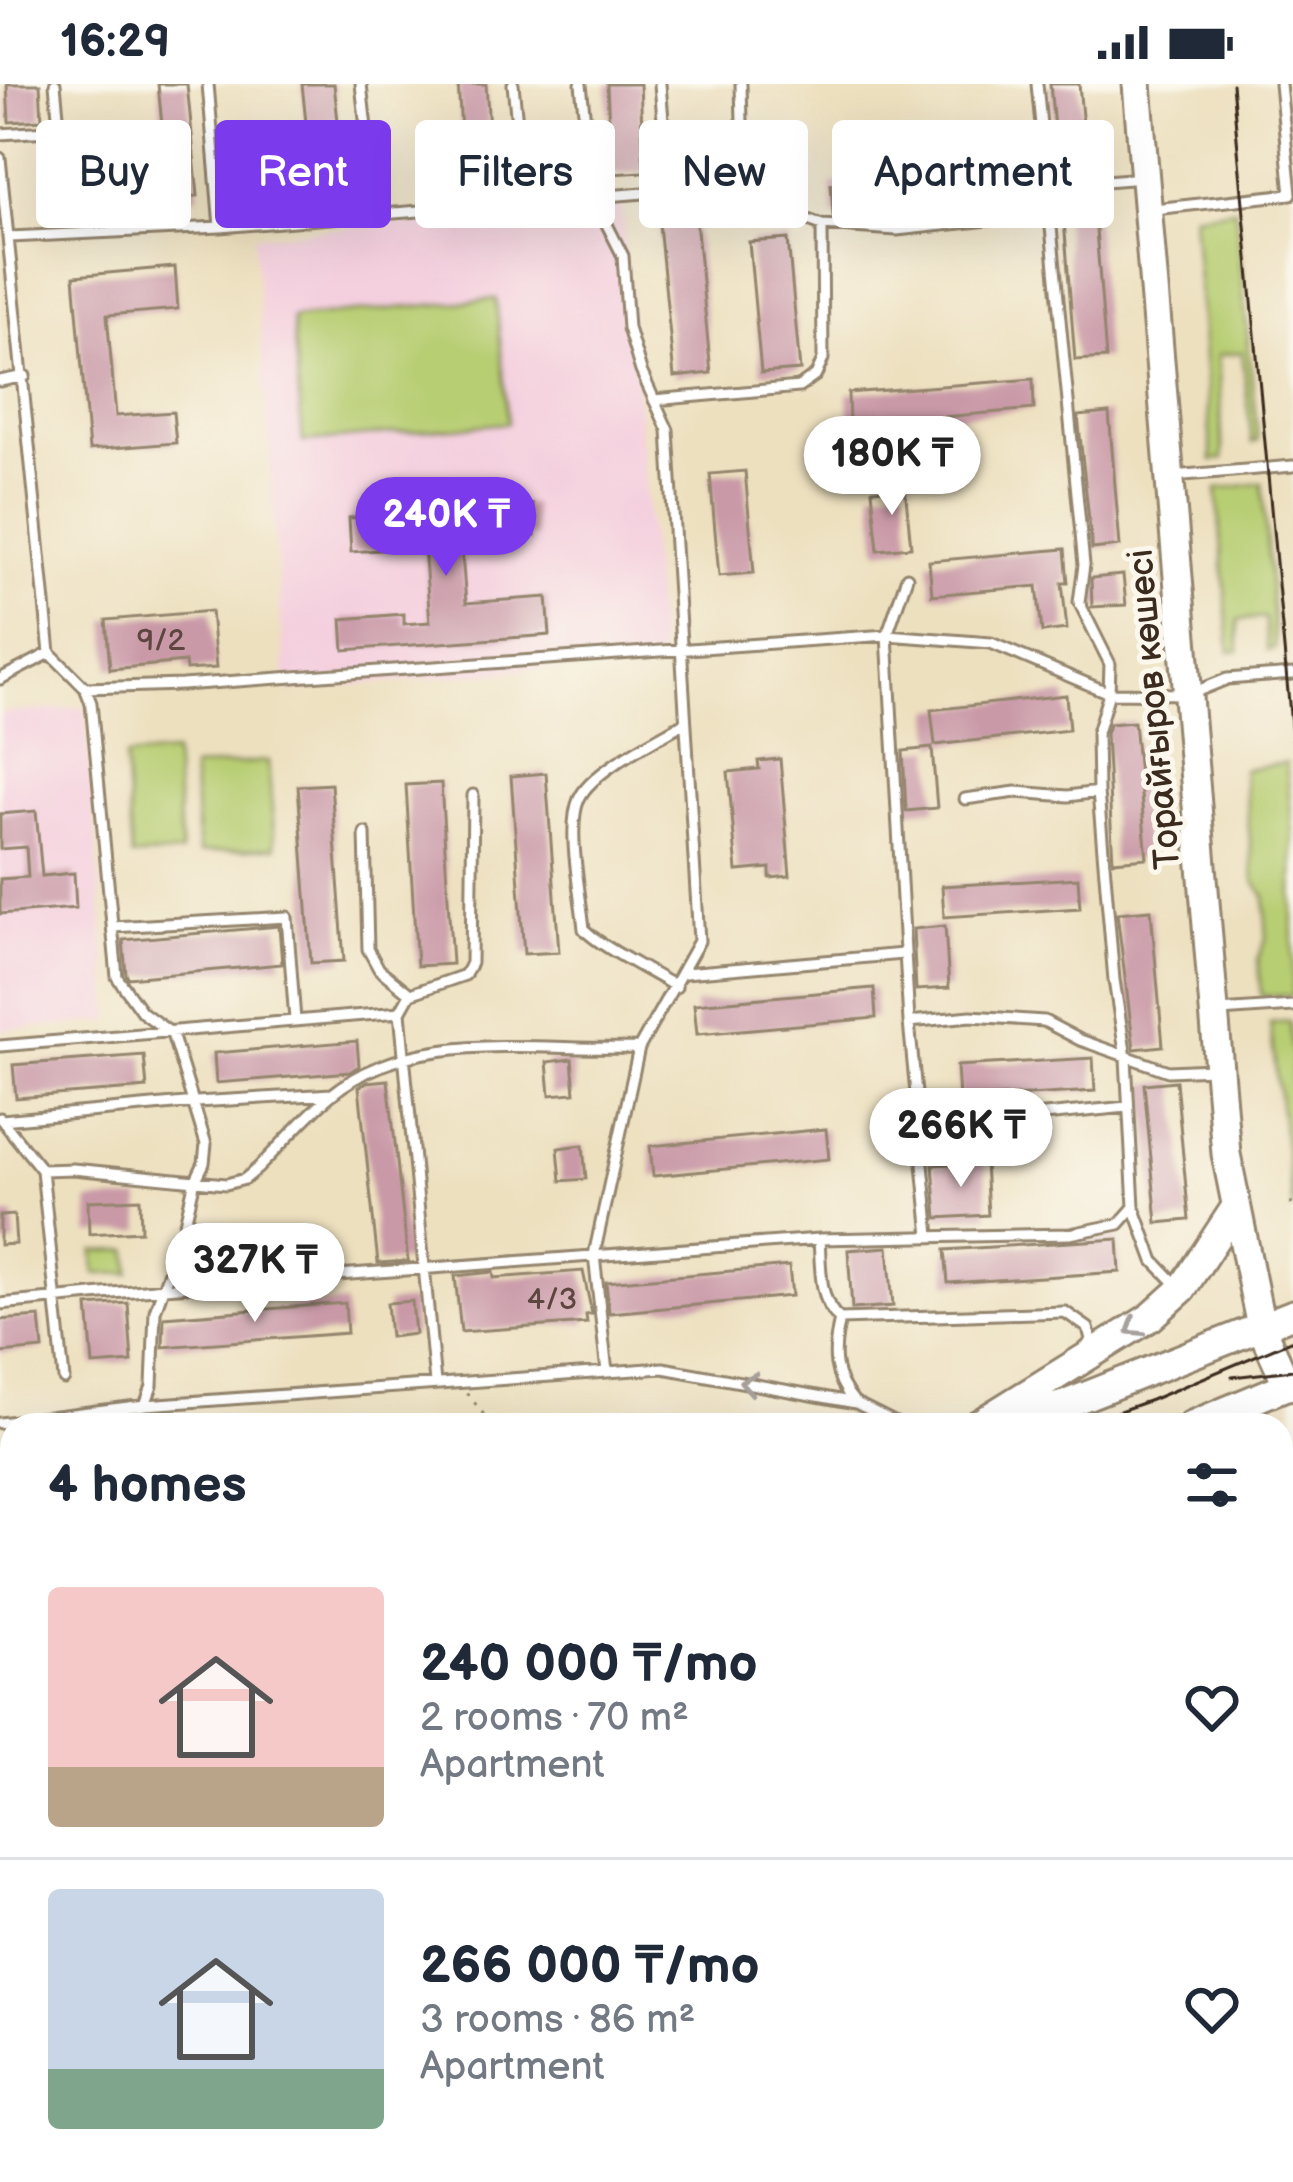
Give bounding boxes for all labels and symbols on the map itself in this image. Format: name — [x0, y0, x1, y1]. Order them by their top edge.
pin: 180K ₸ — [794, 416, 990, 518]
pin: 240K ₸ — [348, 477, 544, 579]
street label: Торайғыров көшесі — [1120, 547, 1190, 871]
house number: 9/2 — [137, 623, 186, 659]
pin: 266K ₸ — [863, 1088, 1059, 1190]
pin: 327K ₸ — [157, 1223, 353, 1325]
house number: 4/3 — [527, 1282, 577, 1318]
one-way arrow — [1125, 1314, 1147, 1336]
one-way arrow — [738, 1371, 758, 1397]

